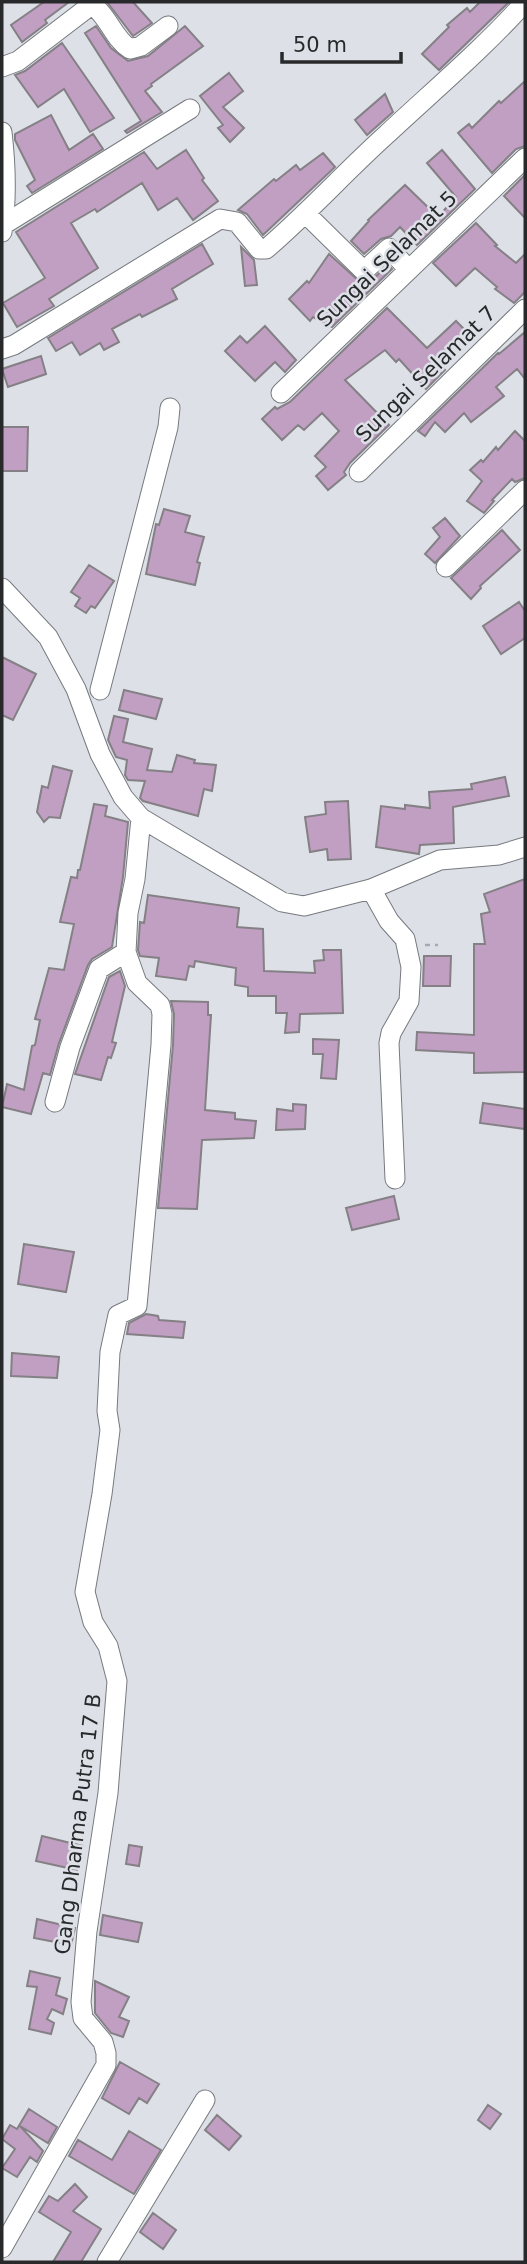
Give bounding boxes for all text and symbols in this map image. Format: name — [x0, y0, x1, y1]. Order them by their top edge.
scale bar — [282, 21, 401, 65]
text: 50 m — [293, 33, 347, 57]
street label: Sungai Selamat 5 — [312, 186, 462, 332]
street label: Sungai Selamat 7 — [351, 301, 501, 447]
street label: Gang Dharma Putra 17 B — [50, 1692, 106, 1956]

